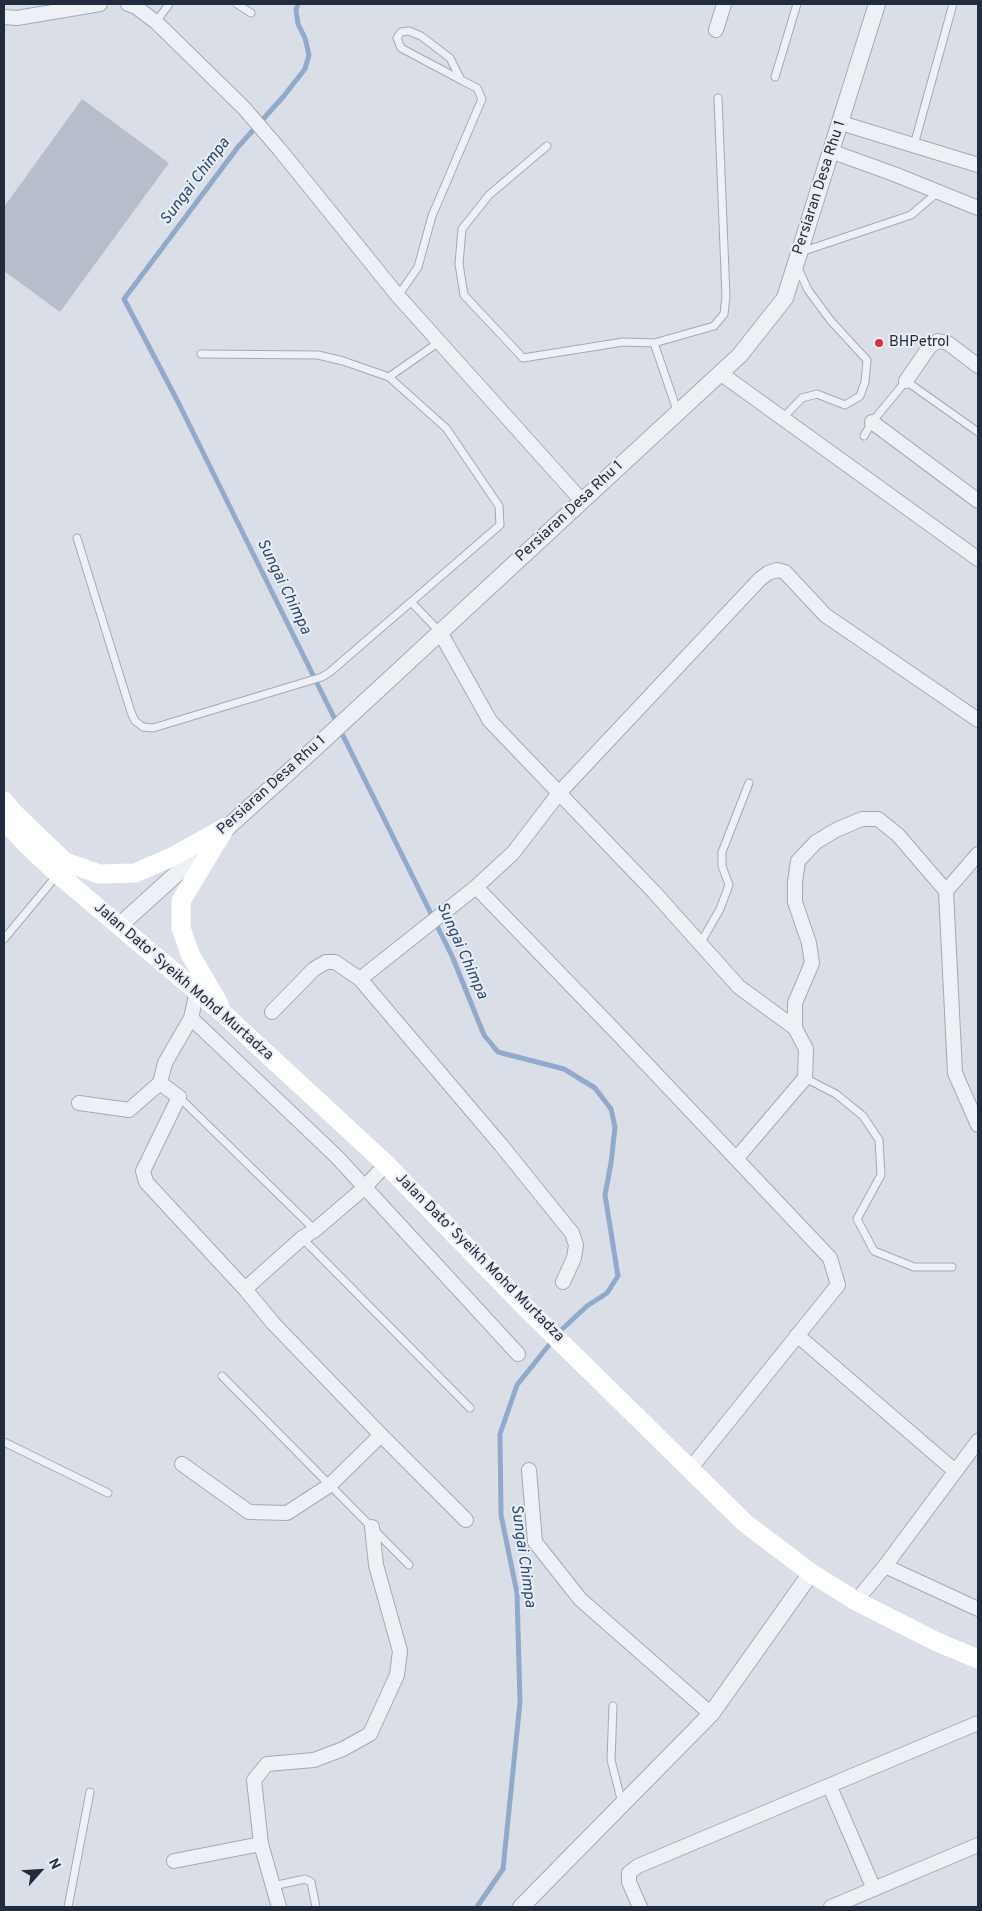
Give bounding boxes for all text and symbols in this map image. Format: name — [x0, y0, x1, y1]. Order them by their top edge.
street label: Persiaran Desa Rhu 1 — [790, 119, 850, 257]
water label: Sungai Chimpa — [157, 135, 235, 229]
place label: BHPetrol — [889, 334, 949, 352]
marker: BHPetrol — [873, 337, 885, 349]
street label: Persiaran Desa Rhu 1 — [513, 458, 627, 566]
water label: Sungai Chimpa — [252, 536, 314, 638]
street label: Persiaran Desa Rhu 1 — [214, 732, 330, 840]
street label: Jalan Dato' Syeikh Mohd Murtadza — [90, 899, 276, 1065]
water label: Sungai Chimpa — [431, 900, 491, 1002]
street label: Jalan Dato' Syeikh Mohd Murtadza — [391, 1170, 567, 1346]
water label: Sungai Chimpa — [505, 1503, 539, 1609]
north arrow — [15, 1846, 65, 1896]
text: N — [44, 1856, 64, 1872]

